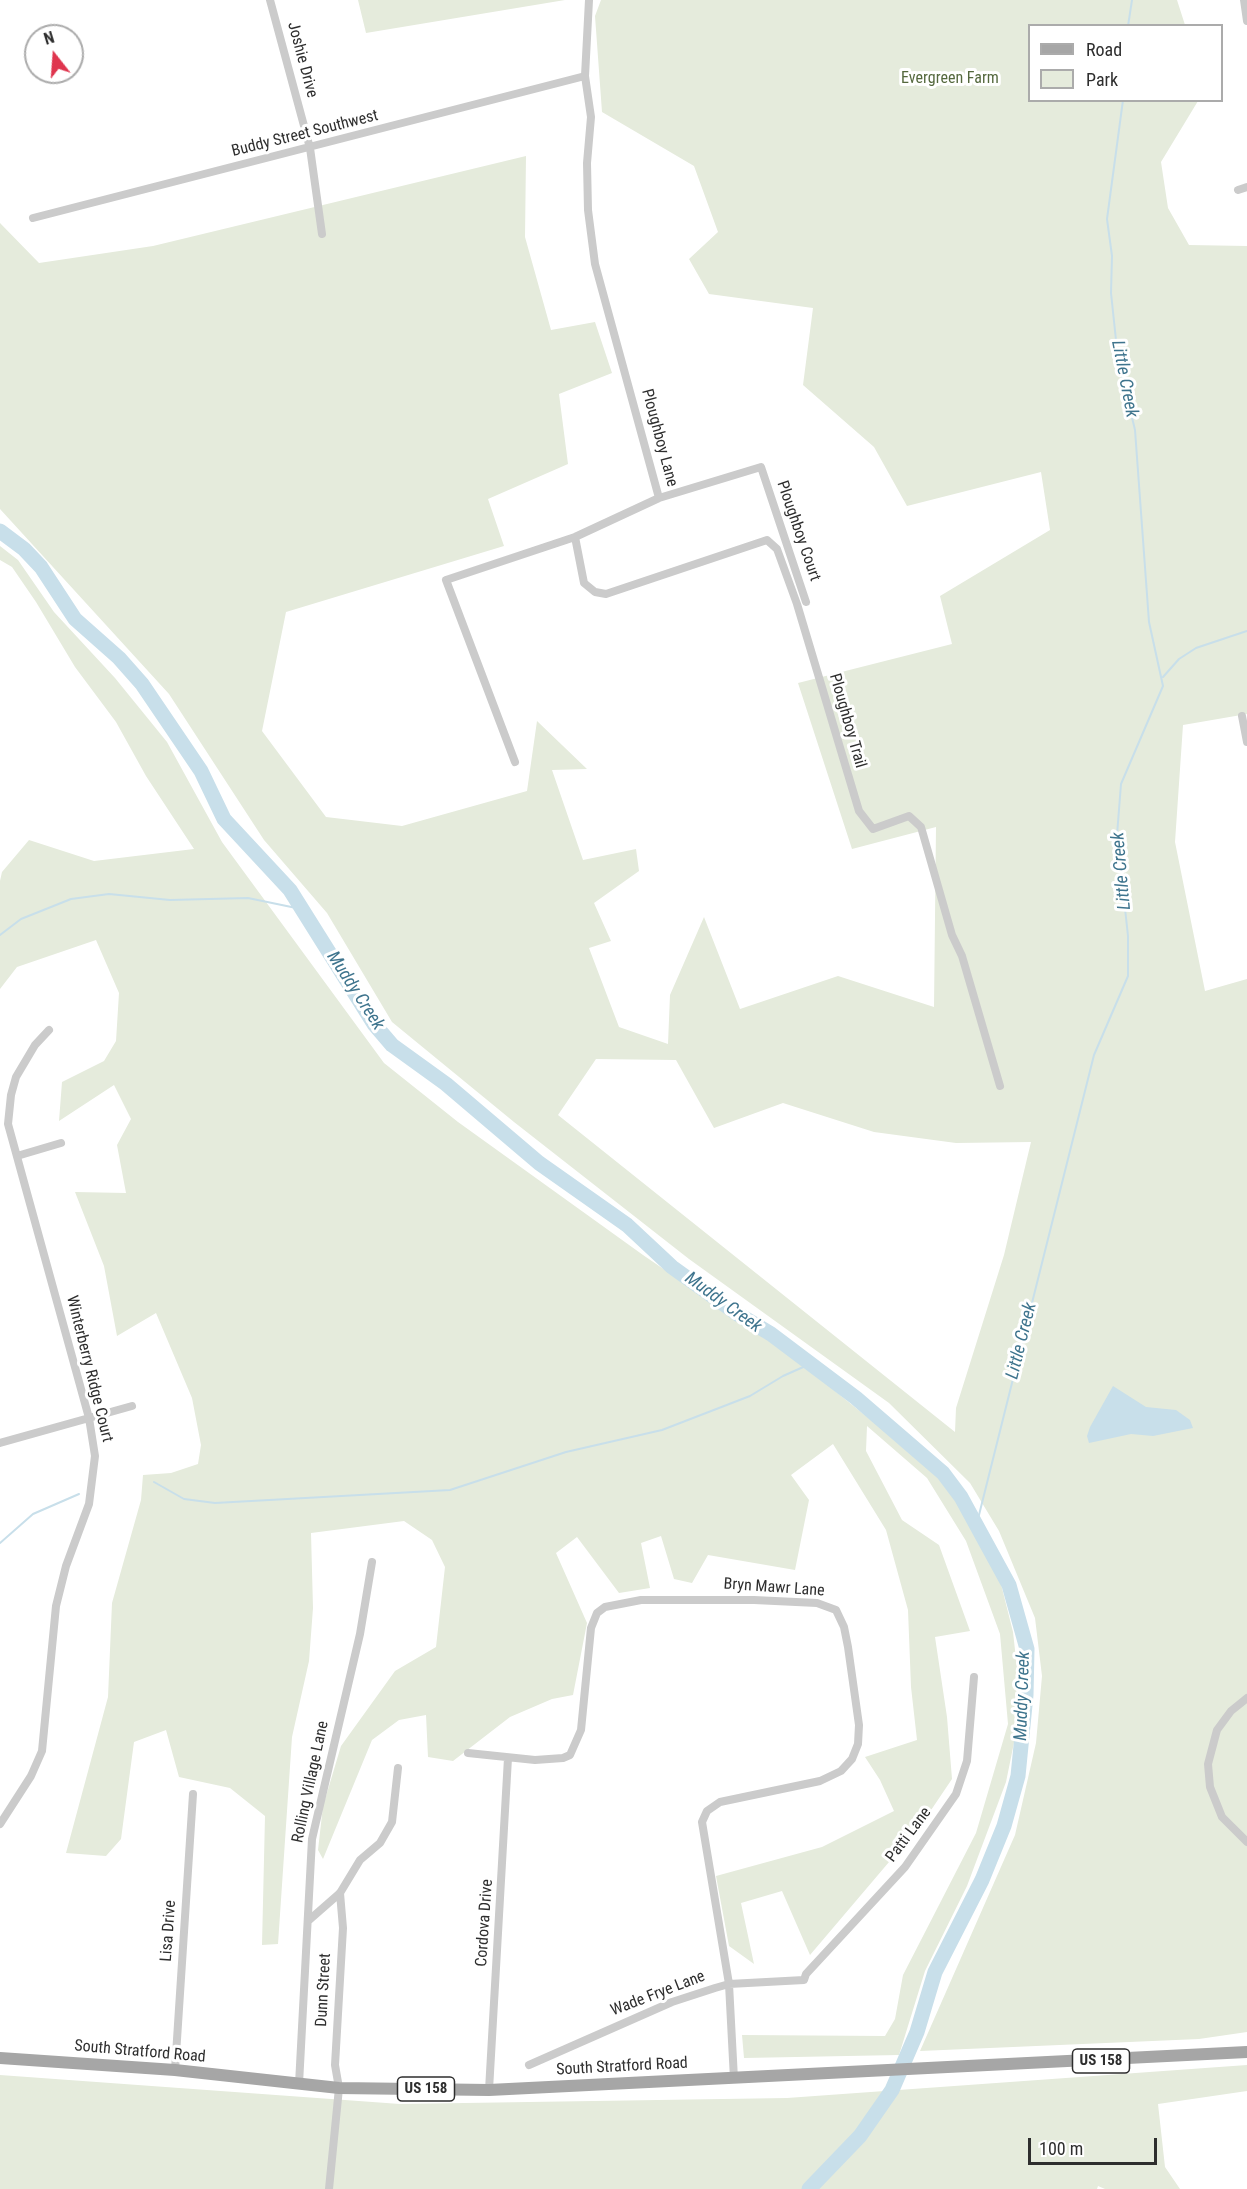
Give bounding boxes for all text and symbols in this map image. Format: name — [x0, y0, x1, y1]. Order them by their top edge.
street label: Joshie Drive — [283, 20, 321, 100]
north arrow — [24, 24, 84, 84]
legend — [1028, 24, 1223, 102]
text: N — [42, 28, 57, 49]
text: Road — [1086, 39, 1122, 60]
park label: Evergreen Farm — [901, 69, 999, 89]
text: Park — [1086, 69, 1118, 90]
street label: Buddy Street Southwest — [230, 107, 380, 161]
water label: Little Creek — [1106, 339, 1142, 419]
street label: Ploughboy Lane — [637, 387, 681, 489]
street label: Ploughboy Court — [772, 478, 824, 584]
street label: Ploughboy Trail — [824, 672, 870, 770]
water label: Little Creek — [1108, 831, 1136, 911]
water label: Muddy Creek — [322, 948, 388, 1034]
water label: Muddy Creek — [680, 1268, 766, 1338]
street label: Winterberry Ridge Court — [62, 1294, 116, 1444]
water label: Little Creek — [1002, 1300, 1042, 1382]
street label: Bryn Mawr Lane — [723, 1575, 825, 1601]
water label: Muddy Creek — [1011, 1651, 1035, 1741]
street label: Rolling Village Lane — [289, 1719, 333, 1845]
street label: Patti Lane — [882, 1804, 936, 1866]
street label: Cordova Drive — [472, 1879, 498, 1967]
street label: Lisa Drive — [157, 1899, 181, 1963]
street label: Dunn Street — [312, 1953, 336, 2027]
street label: Wade Frye Lane — [608, 1967, 708, 2021]
street label: South Stratford Road — [74, 2037, 206, 2067]
road number: US 158 — [1072, 2049, 1130, 2073]
street label: South Stratford Road — [556, 2054, 688, 2080]
road number: US 158 — [398, 2077, 454, 2101]
scale bar — [1031, 2126, 1160, 2164]
text: 100 m — [1039, 2138, 1083, 2159]

